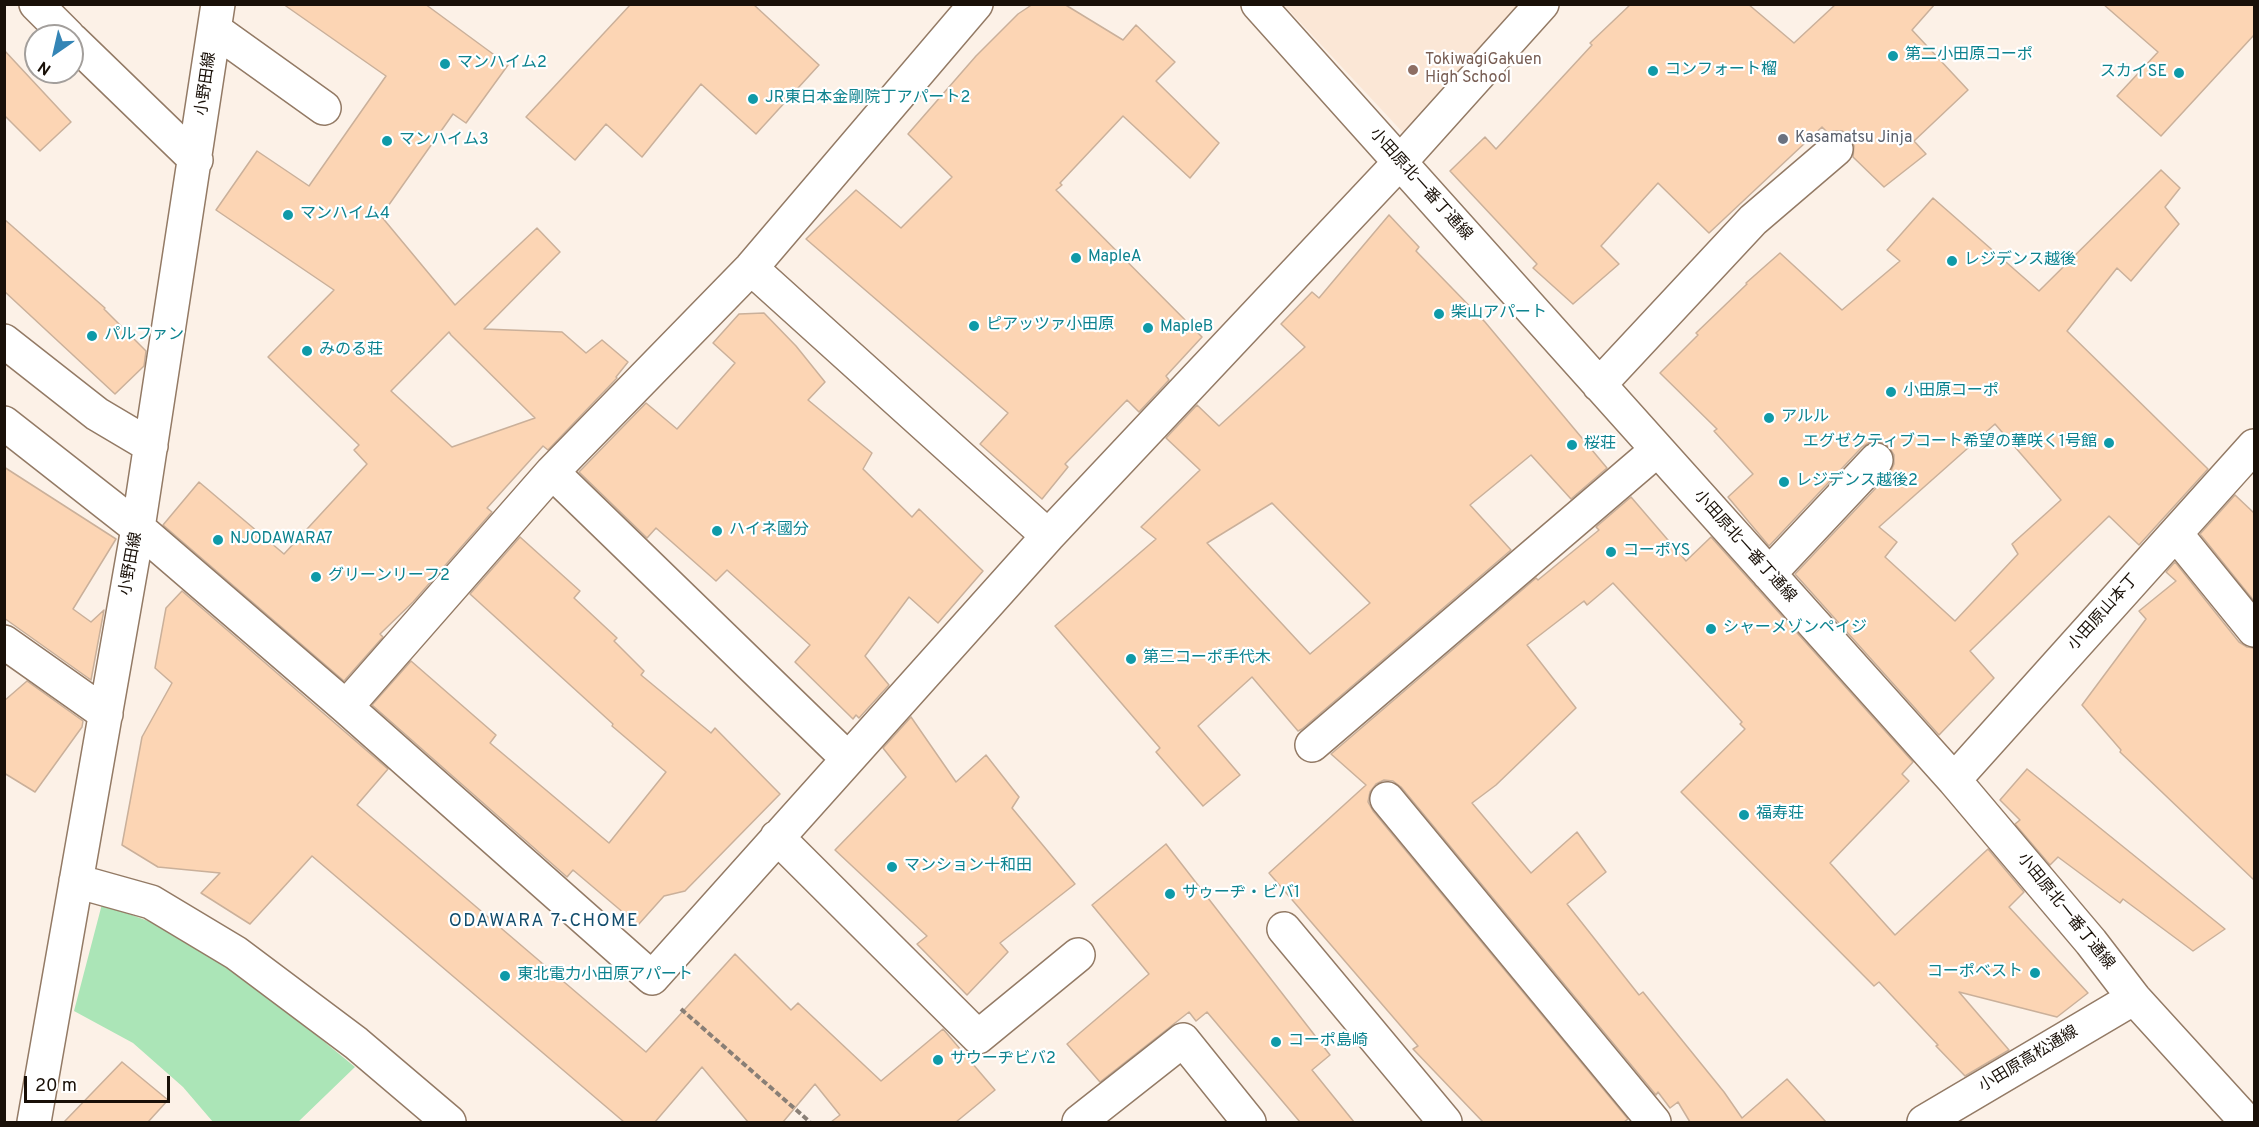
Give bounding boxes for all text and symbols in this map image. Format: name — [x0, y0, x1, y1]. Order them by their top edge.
north arrow — [24, 24, 84, 84]
place label: 第二小田原コーポ — [1905, 46, 2033, 66]
marker: 第二小田原コーポ — [1886, 49, 1900, 63]
street label: 小野田線 — [193, 51, 221, 117]
place label: TokiwagiGakuen High School — [1425, 51, 1542, 89]
place label: マンハイム2 — [457, 54, 547, 74]
text: N — [35, 56, 55, 79]
marker: マンハイム2 — [438, 57, 452, 71]
place label: コンフォート榴 — [1665, 61, 1777, 81]
marker: TokiwagiGakuen High School — [1406, 63, 1420, 77]
place label: スカイSE — [2100, 63, 2167, 83]
marker: コンフォート榴 — [1646, 64, 1660, 78]
marker: スカイSE — [2172, 66, 2186, 80]
place label: JR東日本金剛院丁アパート2 — [765, 89, 970, 109]
marker: JR東日本金剛院丁アパート2 — [746, 92, 760, 106]
street label: 小田原北一番丁通線 — [1365, 125, 1475, 245]
place label: Kasamatsu Jinja — [1795, 129, 1912, 149]
place label: マンハイム3 — [399, 131, 489, 151]
marker: Kasamatsu Jinja — [1776, 132, 1790, 146]
marker: マンハイム3 — [380, 134, 394, 148]
place label: マンハイム4 — [300, 205, 390, 225]
marker: マンハイム4 — [281, 208, 295, 222]
place label: MapleA — [1088, 248, 1142, 268]
marker: MapleA — [1069, 251, 1083, 265]
place label: レジデンス越後 — [1964, 251, 2076, 271]
marker: レジデンス越後 — [1945, 254, 1959, 268]
place label: 柴山アパート — [1451, 304, 1547, 324]
marker: 柴山アパート — [1432, 307, 1446, 321]
place label: ピアッツァ小田原 — [986, 316, 1114, 336]
place label: MapleB — [1160, 318, 1213, 338]
marker: ピアッツァ小田原 — [967, 319, 981, 333]
marker: MapleB — [1141, 321, 1155, 335]
place label: パルファン — [104, 326, 184, 346]
marker: パルファン — [85, 329, 99, 343]
place label: みのる荘 — [319, 341, 383, 361]
marker: みのる荘 — [300, 344, 314, 358]
place label: 小田原コーポ — [1903, 382, 1999, 402]
marker: 小田原コーポ — [1884, 385, 1898, 399]
place label: アルル — [1781, 408, 1829, 428]
marker: アルル — [1762, 411, 1776, 425]
place label: エグゼクティブコート希望の華咲く1号館 — [1803, 433, 2097, 453]
place label: 桜荘 — [1584, 435, 1616, 455]
marker: エグゼクティブコート希望の華咲く1号館 — [2102, 436, 2116, 450]
marker: 桜荘 — [1565, 438, 1579, 452]
place label: レジデンス越後2 — [1796, 472, 1918, 492]
marker: レジデンス越後2 — [1777, 475, 1791, 489]
street label: 小田原北一番丁通線 — [1689, 487, 1799, 607]
place label: ハイネ國分 — [729, 521, 809, 541]
marker: ハイネ國分 — [710, 524, 724, 538]
place label: NJODAWARA7 — [230, 530, 333, 550]
street label: 小野田線 — [117, 531, 147, 597]
marker: NJODAWARA7 — [211, 533, 225, 547]
place label: コーポYS — [1623, 542, 1690, 562]
marker: コーポYS — [1604, 545, 1618, 559]
place label: グリーンリーフ2 — [328, 567, 450, 587]
marker: グリーンリーフ2 — [309, 570, 323, 584]
street label: 小田原山本丁 — [2065, 571, 2143, 655]
place label: シャーメゾンペイジ — [1723, 619, 1867, 639]
marker: シャーメゾンペイジ — [1704, 622, 1718, 636]
place label: 第三コーポ手代木 — [1143, 649, 1271, 669]
marker: 第三コーポ手代木 — [1124, 652, 1138, 666]
place label: 福寿荘 — [1756, 805, 1804, 825]
marker: 福寿荘 — [1737, 808, 1751, 822]
street label: 小田原北一番丁通線 — [2012, 850, 2118, 974]
place label: マンション十和田 — [904, 857, 1032, 877]
marker: マンション十和田 — [885, 860, 899, 874]
place label: サゥーヂ・ビバ1 — [1182, 884, 1300, 904]
marker: サゥーヂ・ビバ1 — [1163, 887, 1177, 901]
district label: ODAWARA 7-CHOME — [449, 911, 639, 933]
place label: コーポベスト — [1927, 963, 2023, 983]
place label: 東北電力小田原アパート — [517, 966, 693, 986]
marker: コーポベスト — [2028, 966, 2042, 980]
marker: 東北電力小田原アパート — [498, 969, 512, 983]
street label: 小田原高松通線 — [1976, 1023, 2082, 1097]
place label: コーポ島崎 — [1288, 1032, 1368, 1052]
marker: コーポ島崎 — [1269, 1035, 1283, 1049]
place label: サウーヂビバ2 — [950, 1050, 1056, 1070]
marker: サウーヂビバ2 — [931, 1053, 945, 1067]
scale bar — [27, 1064, 172, 1102]
text: 20 m — [35, 1075, 77, 1098]

